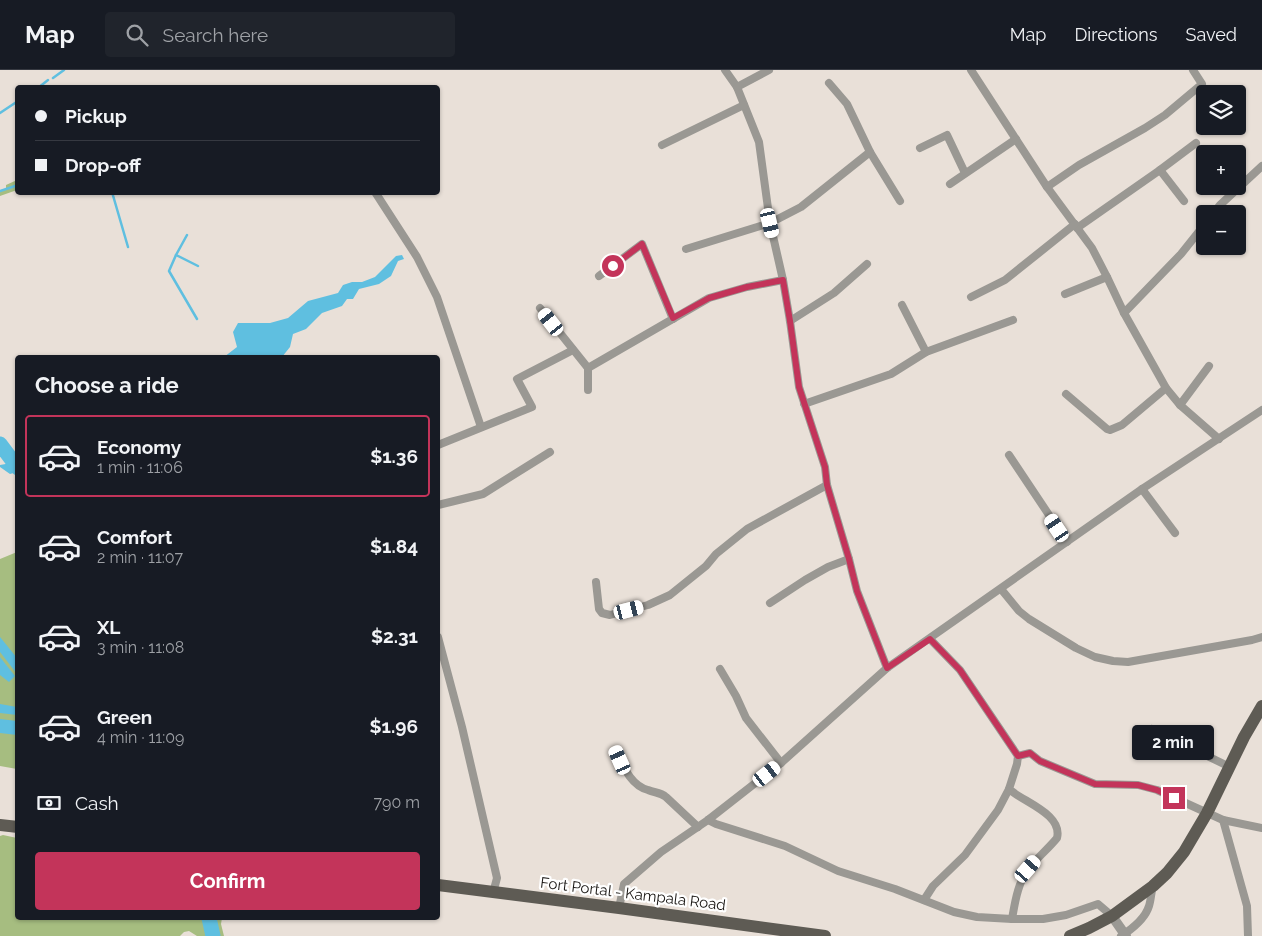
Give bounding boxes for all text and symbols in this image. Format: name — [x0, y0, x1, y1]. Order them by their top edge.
search box — [105, 12, 455, 57]
text: Map — [25, 20, 75, 49]
icon: search — [123, 21, 151, 49]
text: Search here — [163, 24, 268, 46]
text: Map — [1010, 24, 1046, 45]
text: Directions — [1074, 24, 1158, 45]
text: Saved — [1186, 24, 1237, 45]
map controls — [1196, 85, 1246, 255]
button: layers — [1196, 85, 1246, 135]
text: Pickup — [65, 105, 127, 127]
button: + — [1196, 145, 1246, 195]
text: Drop-off — [65, 154, 141, 176]
button: − — [1196, 205, 1246, 255]
car — [759, 207, 780, 239]
route start — [602, 255, 624, 277]
car — [535, 306, 566, 338]
text: Choose a ride — [35, 372, 179, 398]
icon: car — [37, 434, 82, 479]
text: Economy — [97, 436, 181, 458]
text: $1.36 — [370, 445, 418, 467]
text: 1 min · 11:06 — [97, 458, 183, 477]
car — [1042, 511, 1071, 545]
icon: car — [37, 524, 82, 569]
text: Comfort — [97, 526, 172, 548]
text: $1.84 — [370, 535, 418, 557]
text: 2 min · 11:07 — [97, 548, 183, 567]
car — [612, 599, 645, 621]
icon: car — [37, 614, 82, 659]
text: XL — [97, 616, 120, 638]
text: $2.31 — [371, 625, 418, 647]
text: 3 min · 11:08 — [97, 638, 184, 657]
icon: car — [37, 704, 82, 749]
text: Green — [97, 706, 152, 728]
text: $1.96 — [370, 715, 418, 737]
callout: 2 min — [1133, 726, 1215, 760]
text: 4 min · 11:09 — [97, 728, 184, 747]
text: 2 min — [1152, 733, 1194, 752]
car — [607, 743, 632, 777]
car — [750, 759, 783, 789]
route end — [1163, 787, 1185, 809]
icon: cash — [35, 789, 63, 817]
text: Cash — [75, 792, 119, 814]
text: 790 m — [374, 793, 420, 812]
button: Confirm — [35, 852, 420, 910]
car — [1012, 853, 1043, 885]
street label: Fort Portal - Kampala Road — [539, 874, 727, 914]

